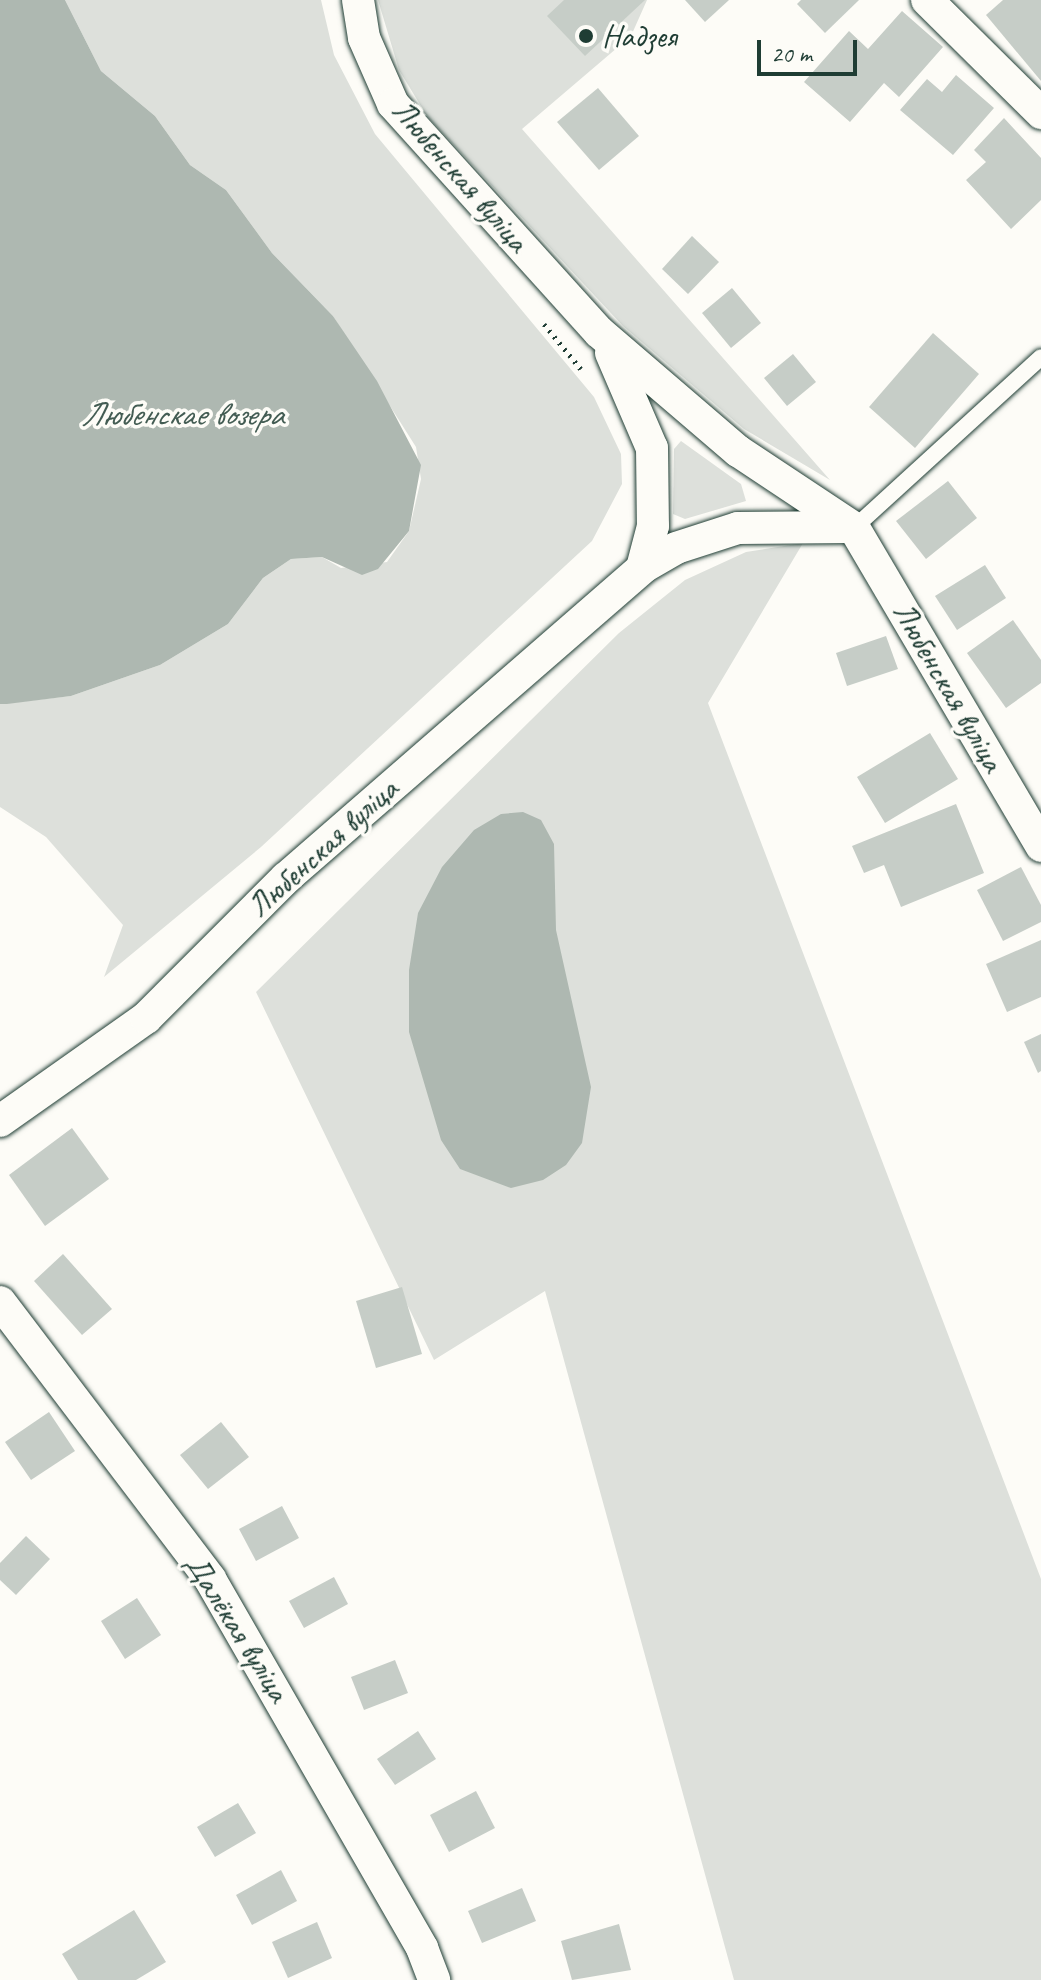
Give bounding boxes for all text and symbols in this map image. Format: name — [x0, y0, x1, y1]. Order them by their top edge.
place label: Надзея — [602, 17, 677, 55]
scale bar — [761, 24, 861, 74]
marker: Надзея — [577, 27, 595, 45]
text: 20 m — [771, 39, 812, 69]
street label: Любенская вуліца — [384, 92, 536, 260]
water label: Любенскае возера — [81, 394, 283, 434]
street label: Любенская вуліца — [884, 596, 1012, 778]
street label: Любенская вуліца — [240, 771, 406, 925]
street label: Далёкая вуліца — [177, 1547, 297, 1709]

